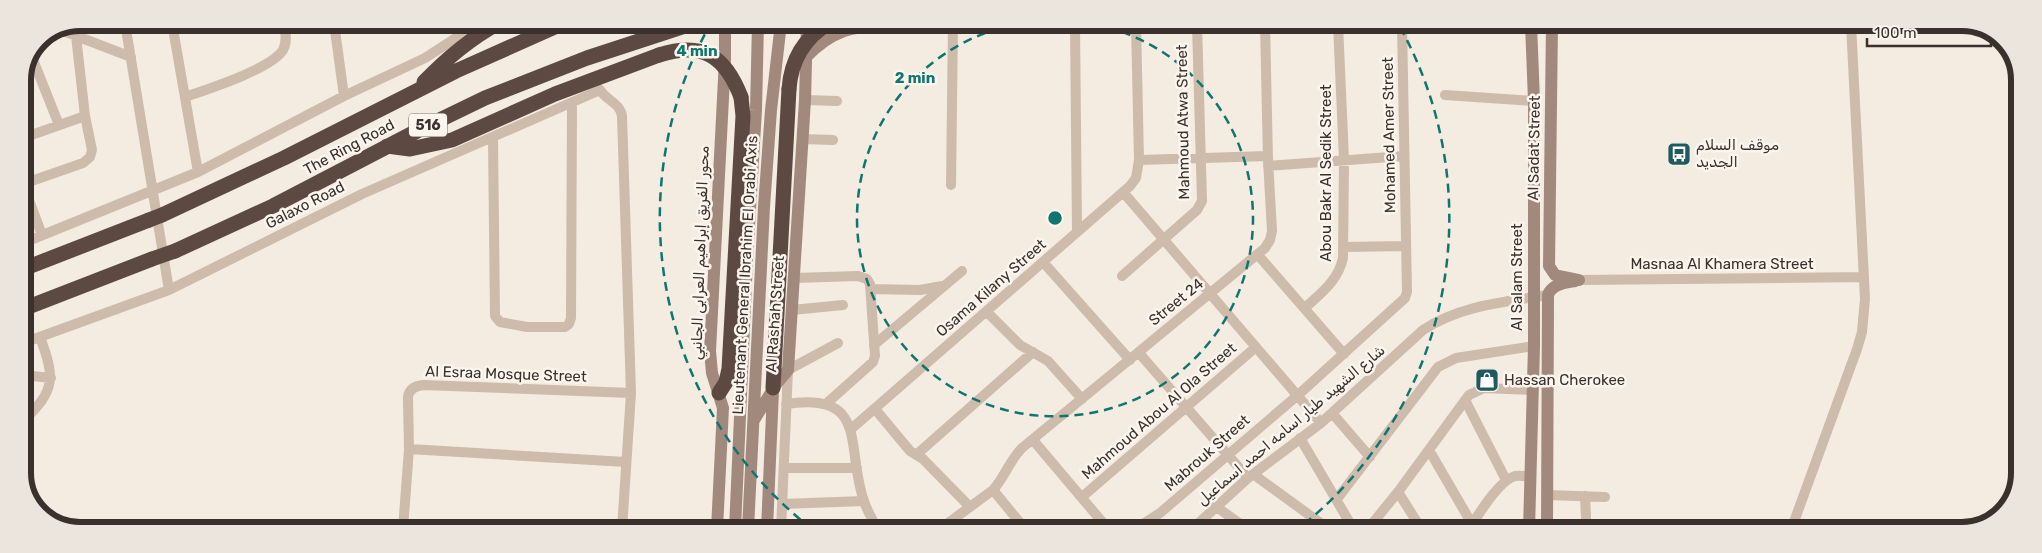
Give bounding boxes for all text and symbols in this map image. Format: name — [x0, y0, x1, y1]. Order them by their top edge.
scale bar — [1867, 15, 1991, 47]
text: 100 m — [1874, 24, 1916, 42]
text: 4 min — [676, 42, 718, 60]
street label: Mahmoud Atwa Street — [1173, 44, 1193, 200]
street label: Mohamed Amer Street — [1379, 57, 1399, 213]
text: 2 min — [895, 69, 935, 87]
street label: Abou Bakr Al Sedik Street — [1317, 84, 1335, 262]
street label: Al Sadat Street — [1524, 95, 1544, 201]
road number: 516 — [409, 114, 447, 136]
street label: The Ring Road — [300, 116, 398, 178]
street label: Lieutenant General Ibrahim El Orabi Axis — [729, 135, 761, 415]
place label: موقف السلام الجديد — [1696, 136, 1779, 171]
bus stop icon: موقف السلام الجديد — [1666, 141, 1692, 167]
street label: محور الفريق إبراهيم العرابى الجانبي — [687, 146, 716, 361]
street label: Galaxo Road — [263, 177, 347, 233]
centre of rings — [1046, 209, 1064, 227]
street label: Al Salam Street — [1508, 223, 1526, 331]
street label: Osama Kilany Street — [932, 235, 1050, 341]
street label: Al Rashah Street — [762, 255, 788, 373]
street label: Masnaa Al Khamera Street — [1630, 255, 1814, 273]
street label: Street 24 — [1145, 275, 1207, 329]
street label: Mahmoud Abou Al Ola Street — [1078, 339, 1240, 483]
street label: شارع الشهيد طيار اسامه احمد اسماعيل — [1193, 341, 1390, 511]
street label: Al Esraa Mosque Street — [425, 362, 587, 386]
shop icon: Hassan Cherokee — [1474, 367, 1500, 393]
place label: Hassan Cherokee — [1504, 371, 1625, 389]
street label: Mabrouk Street — [1161, 411, 1253, 495]

